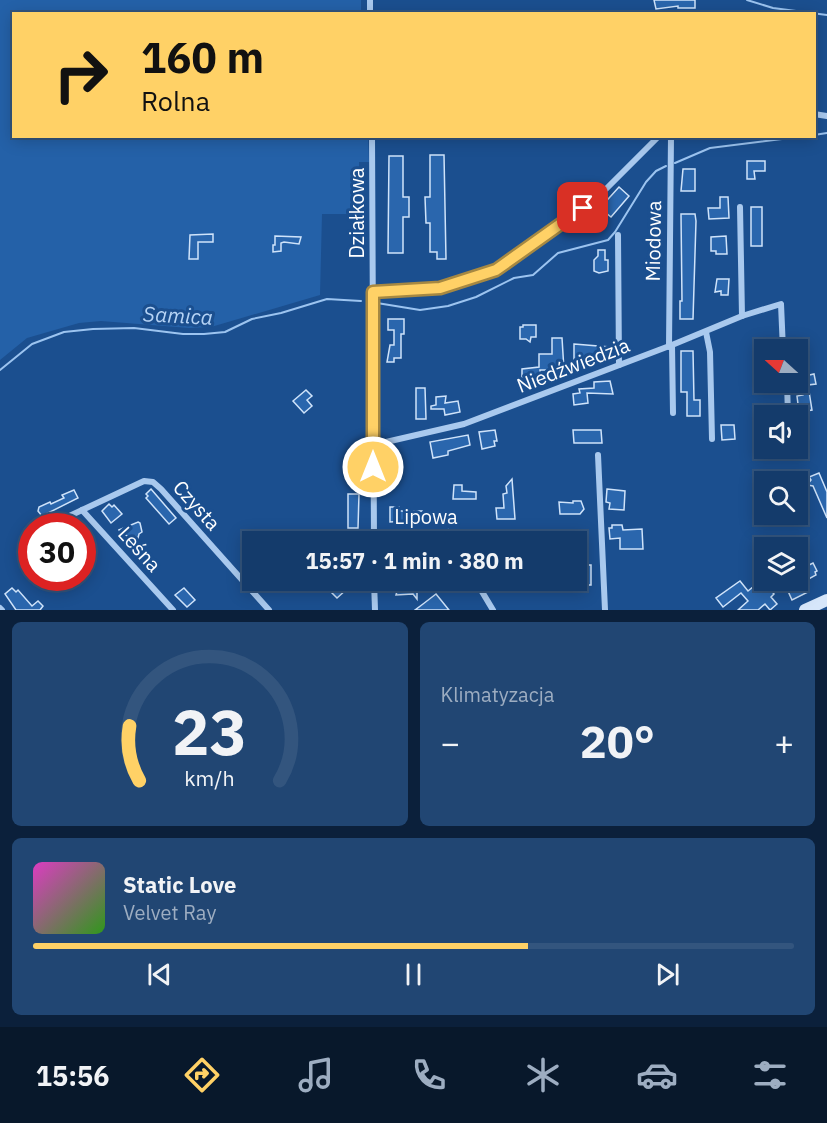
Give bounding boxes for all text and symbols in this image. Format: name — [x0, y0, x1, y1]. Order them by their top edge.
text: 160 m — [141, 30, 264, 85]
icon: right — [42, 36, 120, 114]
text: Rolna — [141, 83, 210, 118]
street label: Działkowa — [343, 167, 370, 259]
pin — [557, 182, 608, 233]
icon: arrive — [566, 191, 599, 224]
street label: Miodowa — [639, 200, 667, 282]
water label: Samica — [142, 299, 214, 331]
street label: Niedźwiedzia — [513, 331, 634, 399]
north arrow — [754, 339, 808, 393]
map controls — [754, 339, 808, 591]
button: sound — [754, 405, 808, 459]
position arrow — [341, 435, 405, 499]
button: search — [754, 471, 808, 525]
street label: Czysta — [167, 474, 227, 536]
street label: Lipowa — [394, 503, 458, 530]
speed limit sign: 30 — [18, 513, 96, 591]
street label: Leśna — [112, 520, 168, 578]
button: layers — [754, 537, 808, 591]
text: 15:57 · 1 min · 380 m — [305, 546, 524, 575]
text: Klimatyzacja — [441, 681, 554, 708]
text: 23 — [172, 691, 247, 772]
text: 20° — [580, 712, 655, 770]
text: − — [441, 721, 460, 764]
text: + — [774, 721, 794, 764]
text: km/h — [185, 764, 235, 792]
text: Static Love — [123, 870, 236, 899]
text: Velvet Ray — [123, 899, 216, 926]
icon: previous — [143, 958, 176, 991]
icon: pause — [397, 958, 430, 991]
icon: next — [651, 958, 684, 991]
icon: directions — [181, 1054, 223, 1096]
icon: music — [295, 1054, 337, 1096]
icon: phone — [408, 1054, 450, 1096]
icon: climate — [522, 1054, 564, 1096]
icon: car — [636, 1054, 678, 1096]
icon: filters — [749, 1054, 791, 1096]
text: 15:56 — [36, 1058, 110, 1093]

